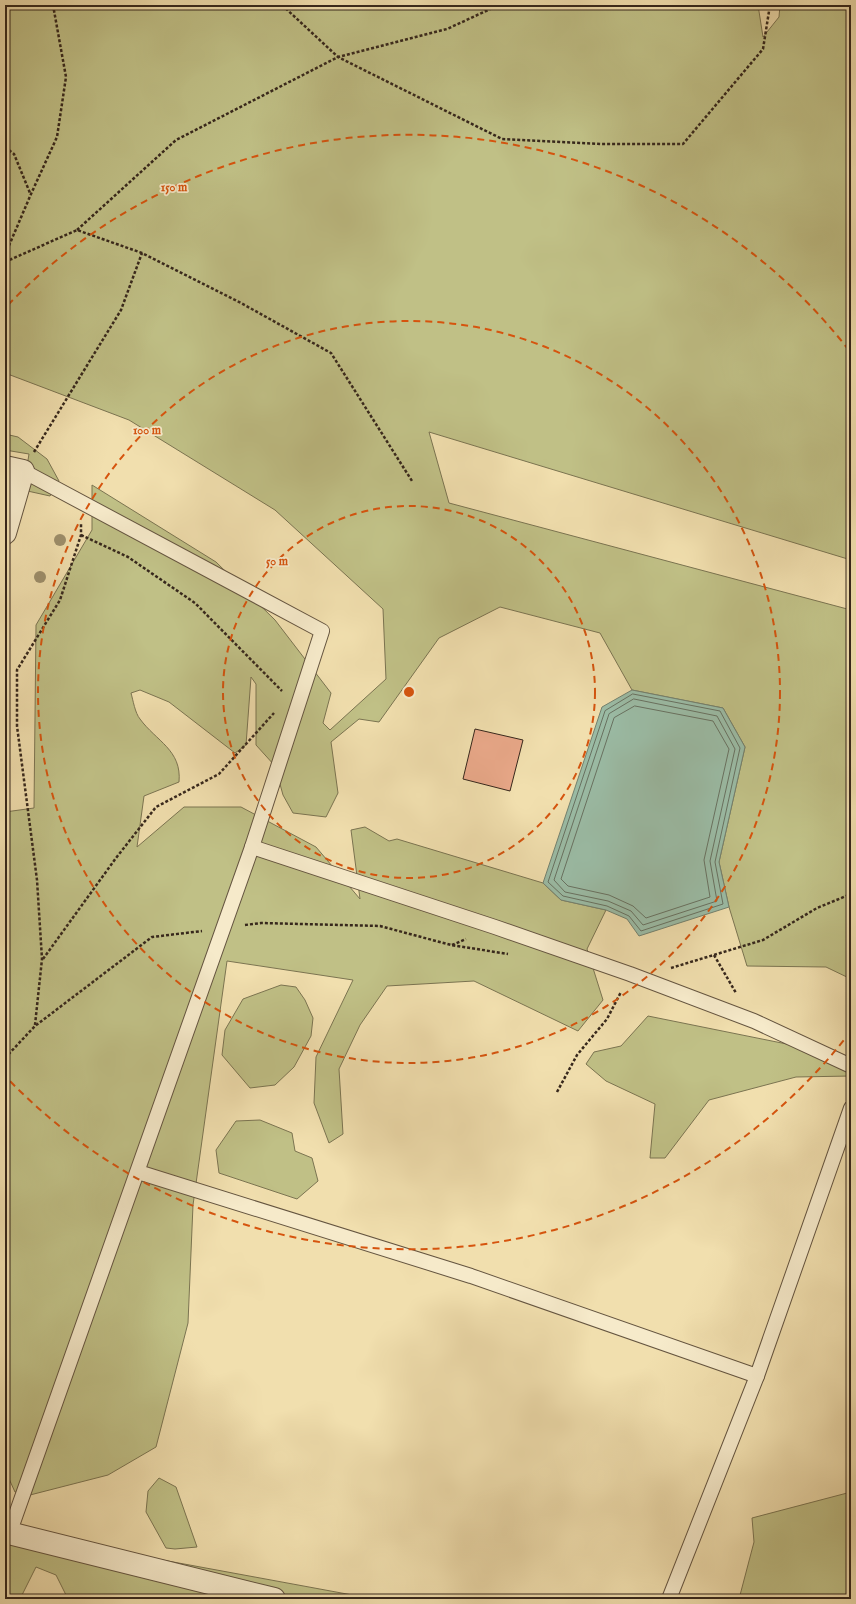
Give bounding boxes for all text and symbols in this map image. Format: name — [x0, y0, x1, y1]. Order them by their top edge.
text: 150 m — [161, 180, 188, 195]
text: 100 m — [133, 423, 162, 438]
text: 50 m — [266, 554, 289, 569]
centre of rings — [402, 685, 416, 699]

